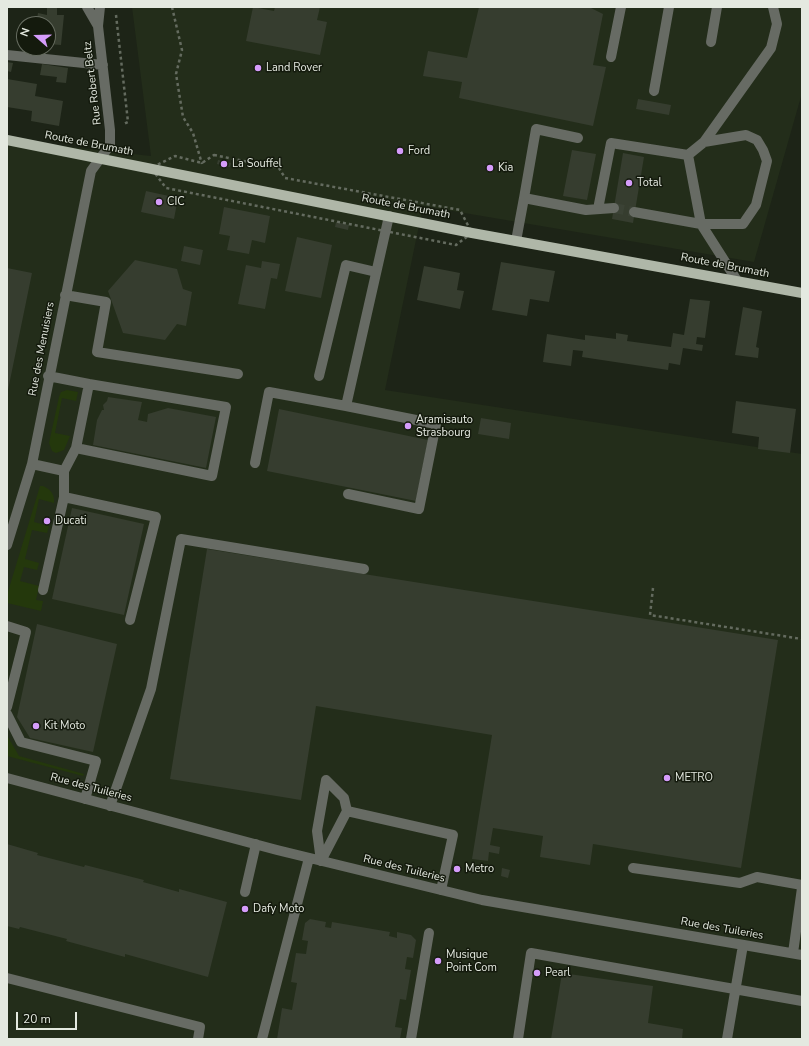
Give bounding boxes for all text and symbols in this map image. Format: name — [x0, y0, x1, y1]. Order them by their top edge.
north arrow — [16, 16, 56, 56]
text: N — [17, 26, 34, 39]
street label: Rue Robert Beltz — [81, 40, 105, 126]
place label: Land Rover — [266, 61, 322, 75]
marker: Land Rover — [253, 63, 263, 73]
street label: Route de Brumath — [44, 129, 134, 159]
place label: Ford — [408, 144, 430, 158]
marker: Ford — [395, 146, 405, 156]
place label: La Souffel — [232, 157, 282, 171]
marker: La Souffel — [219, 159, 229, 169]
place label: Kia — [498, 161, 513, 175]
marker: Kia — [485, 163, 495, 173]
place label: Total — [637, 176, 662, 190]
marker: Total — [624, 178, 634, 188]
street label: Route de Brumath — [361, 192, 451, 222]
place label: CIC — [167, 195, 185, 209]
marker: CIC — [154, 197, 164, 207]
street label: Route de Brumath — [680, 251, 770, 281]
street label: Rue des Menuisiers — [26, 301, 58, 397]
place label: Aramisauto Strasbourg — [416, 413, 473, 439]
marker: Aramisauto Strasbourg — [403, 421, 413, 431]
place label: Ducati — [55, 514, 87, 528]
marker: Ducati — [42, 516, 52, 526]
place label: Kit Moto — [44, 719, 85, 733]
marker: Kit Moto — [31, 721, 41, 731]
street label: Rue des Tuileries — [49, 771, 133, 805]
place label: METRO — [675, 771, 713, 785]
marker: METRO — [662, 773, 672, 783]
street label: Rue des Tuileries — [362, 852, 446, 886]
place label: Metro — [465, 862, 494, 876]
marker: Metro — [452, 864, 462, 874]
place label: Dafy Moto — [253, 902, 304, 916]
marker: Dafy Moto — [240, 904, 250, 914]
street label: Rue des Tuileries — [680, 915, 764, 943]
place label: Musique Point Com — [446, 948, 497, 974]
marker: Musique Point Com — [433, 956, 443, 966]
place label: Pearl — [545, 966, 571, 980]
marker: Pearl — [532, 968, 542, 978]
scale bar — [18, 1004, 79, 1030]
text: 20 m — [23, 1011, 51, 1027]

